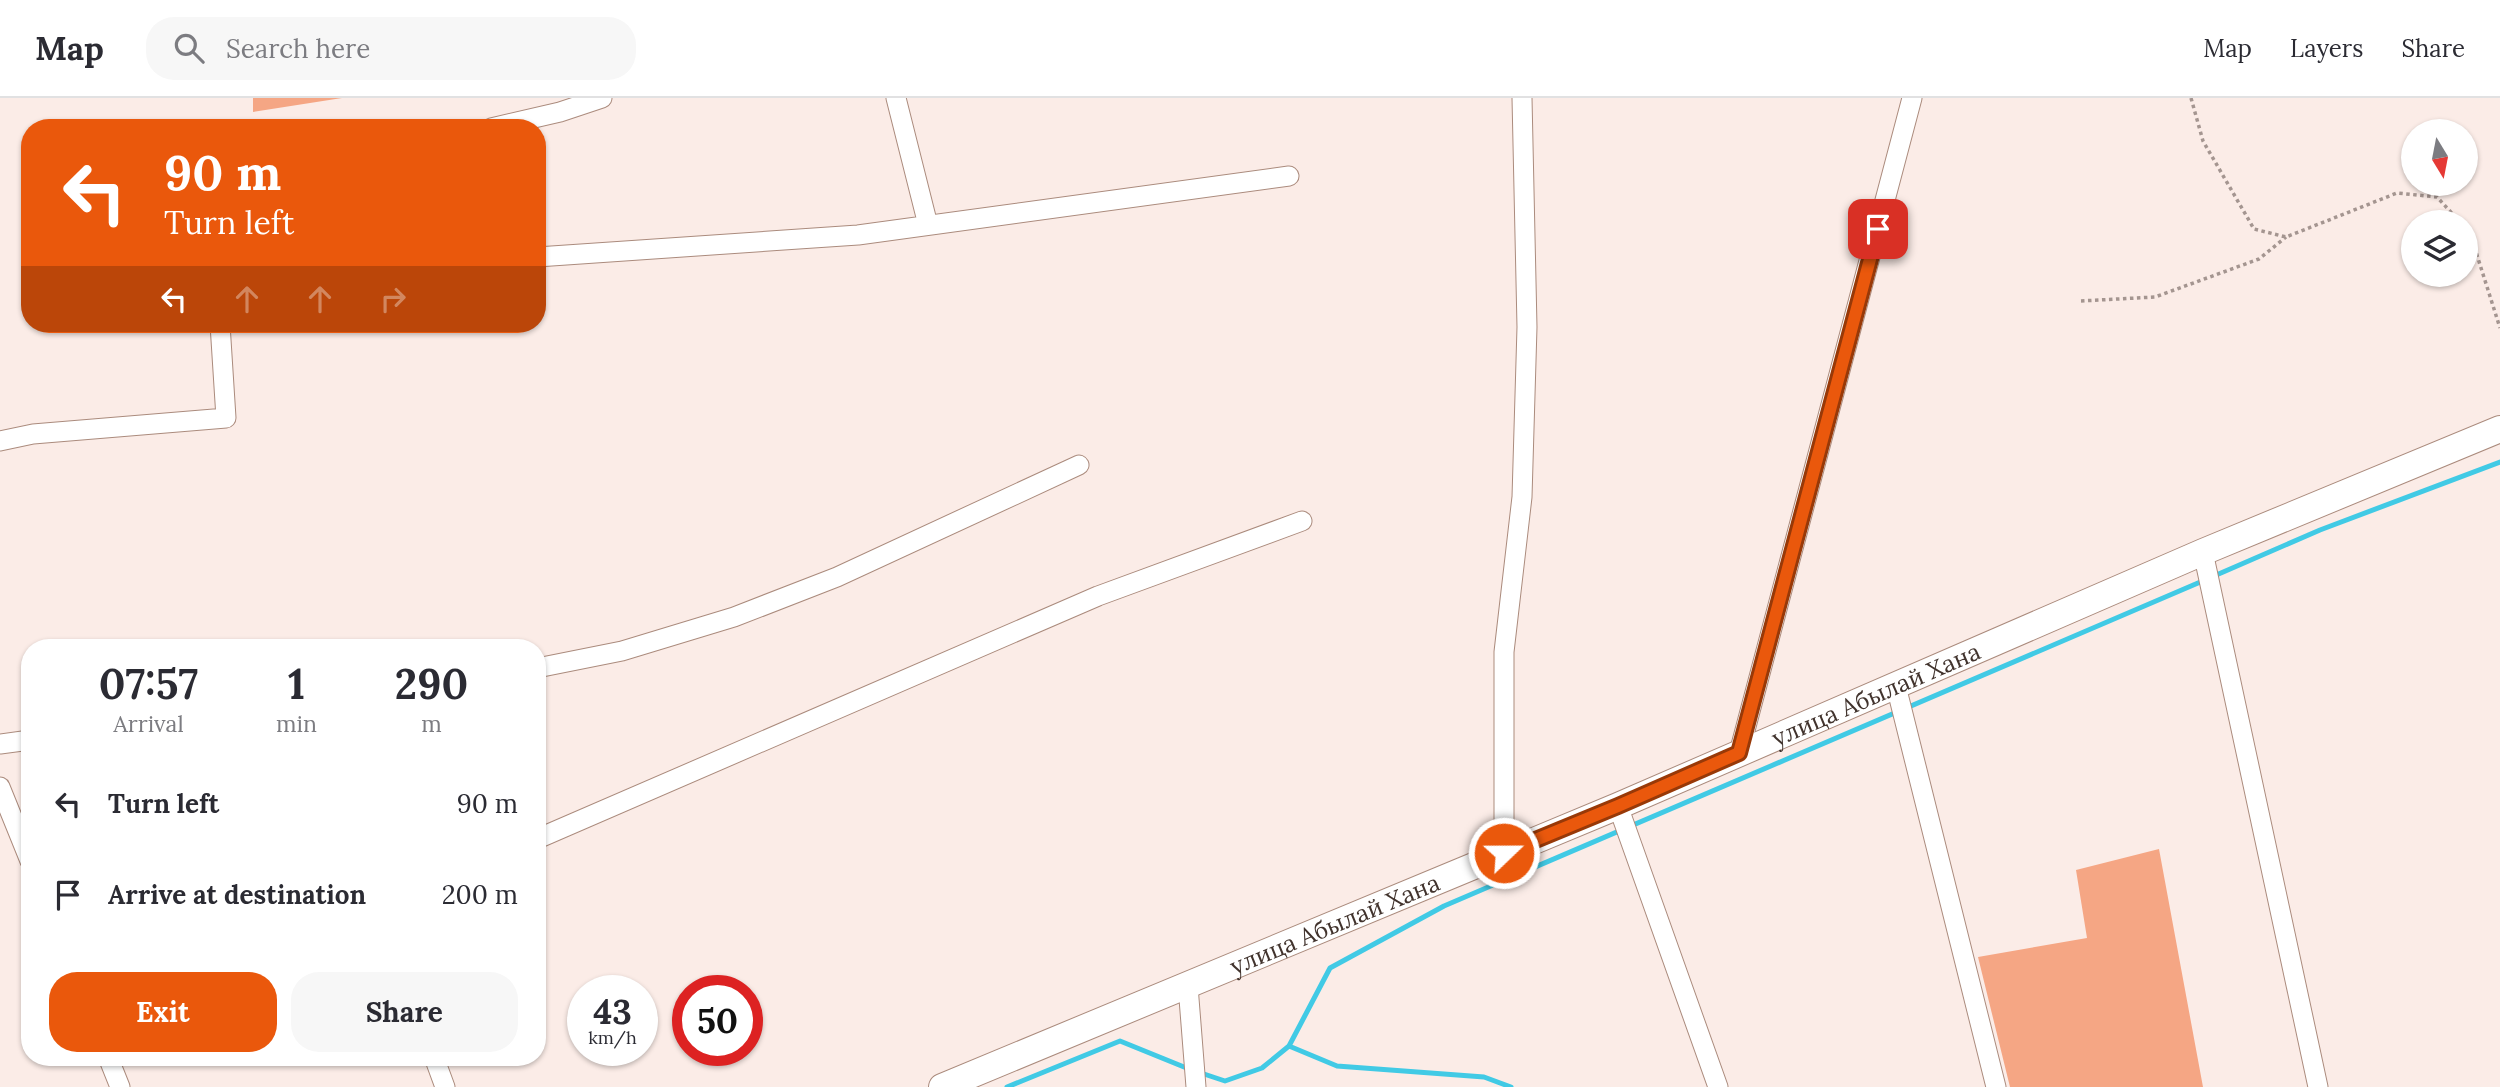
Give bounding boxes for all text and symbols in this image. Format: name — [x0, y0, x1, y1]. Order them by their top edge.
search box — [146, 17, 636, 80]
text: Map — [35, 27, 104, 69]
icon: search — [170, 29, 208, 67]
text: Search here — [226, 32, 370, 65]
text: Map — [2203, 33, 2252, 64]
text: Layers — [2290, 33, 2363, 64]
text: Share — [2401, 33, 2465, 64]
north arrow — [2401, 119, 2478, 196]
map controls — [2401, 119, 2478, 287]
text: 90 m — [164, 141, 281, 203]
icon: left — [49, 147, 140, 238]
pin — [1848, 199, 1908, 259]
text: Turn left — [164, 202, 294, 243]
icon: arrive — [1859, 210, 1897, 248]
button: layers — [2401, 210, 2478, 287]
icon: left — [155, 280, 193, 318]
icon: ahead — [228, 280, 266, 318]
icon: ahead — [301, 280, 339, 318]
icon: right — [374, 280, 412, 318]
street label: улица Абылай Хана — [1767, 635, 1985, 753]
text: 07:57 — [99, 657, 198, 711]
text: 1 — [288, 657, 305, 711]
text: 290 — [395, 657, 468, 711]
text: Arrival — [113, 709, 184, 738]
text: min — [276, 709, 317, 738]
text: m — [421, 709, 442, 738]
icon: left — [49, 785, 87, 823]
text: Turn left — [108, 787, 219, 820]
text: 90 m — [457, 787, 518, 820]
position arrow — [1467, 816, 1541, 890]
street label: улица Абылай Хана — [1225, 866, 1444, 981]
icon: arrive — [49, 876, 87, 914]
text: Arrive at destination — [108, 878, 366, 911]
text: 200 m — [442, 878, 518, 911]
button: Exit — [49, 972, 277, 1052]
button: Share — [291, 972, 518, 1052]
speed limit sign: 50 — [672, 975, 763, 1066]
text: 43 — [593, 989, 632, 1034]
text: km/h — [588, 1026, 637, 1049]

